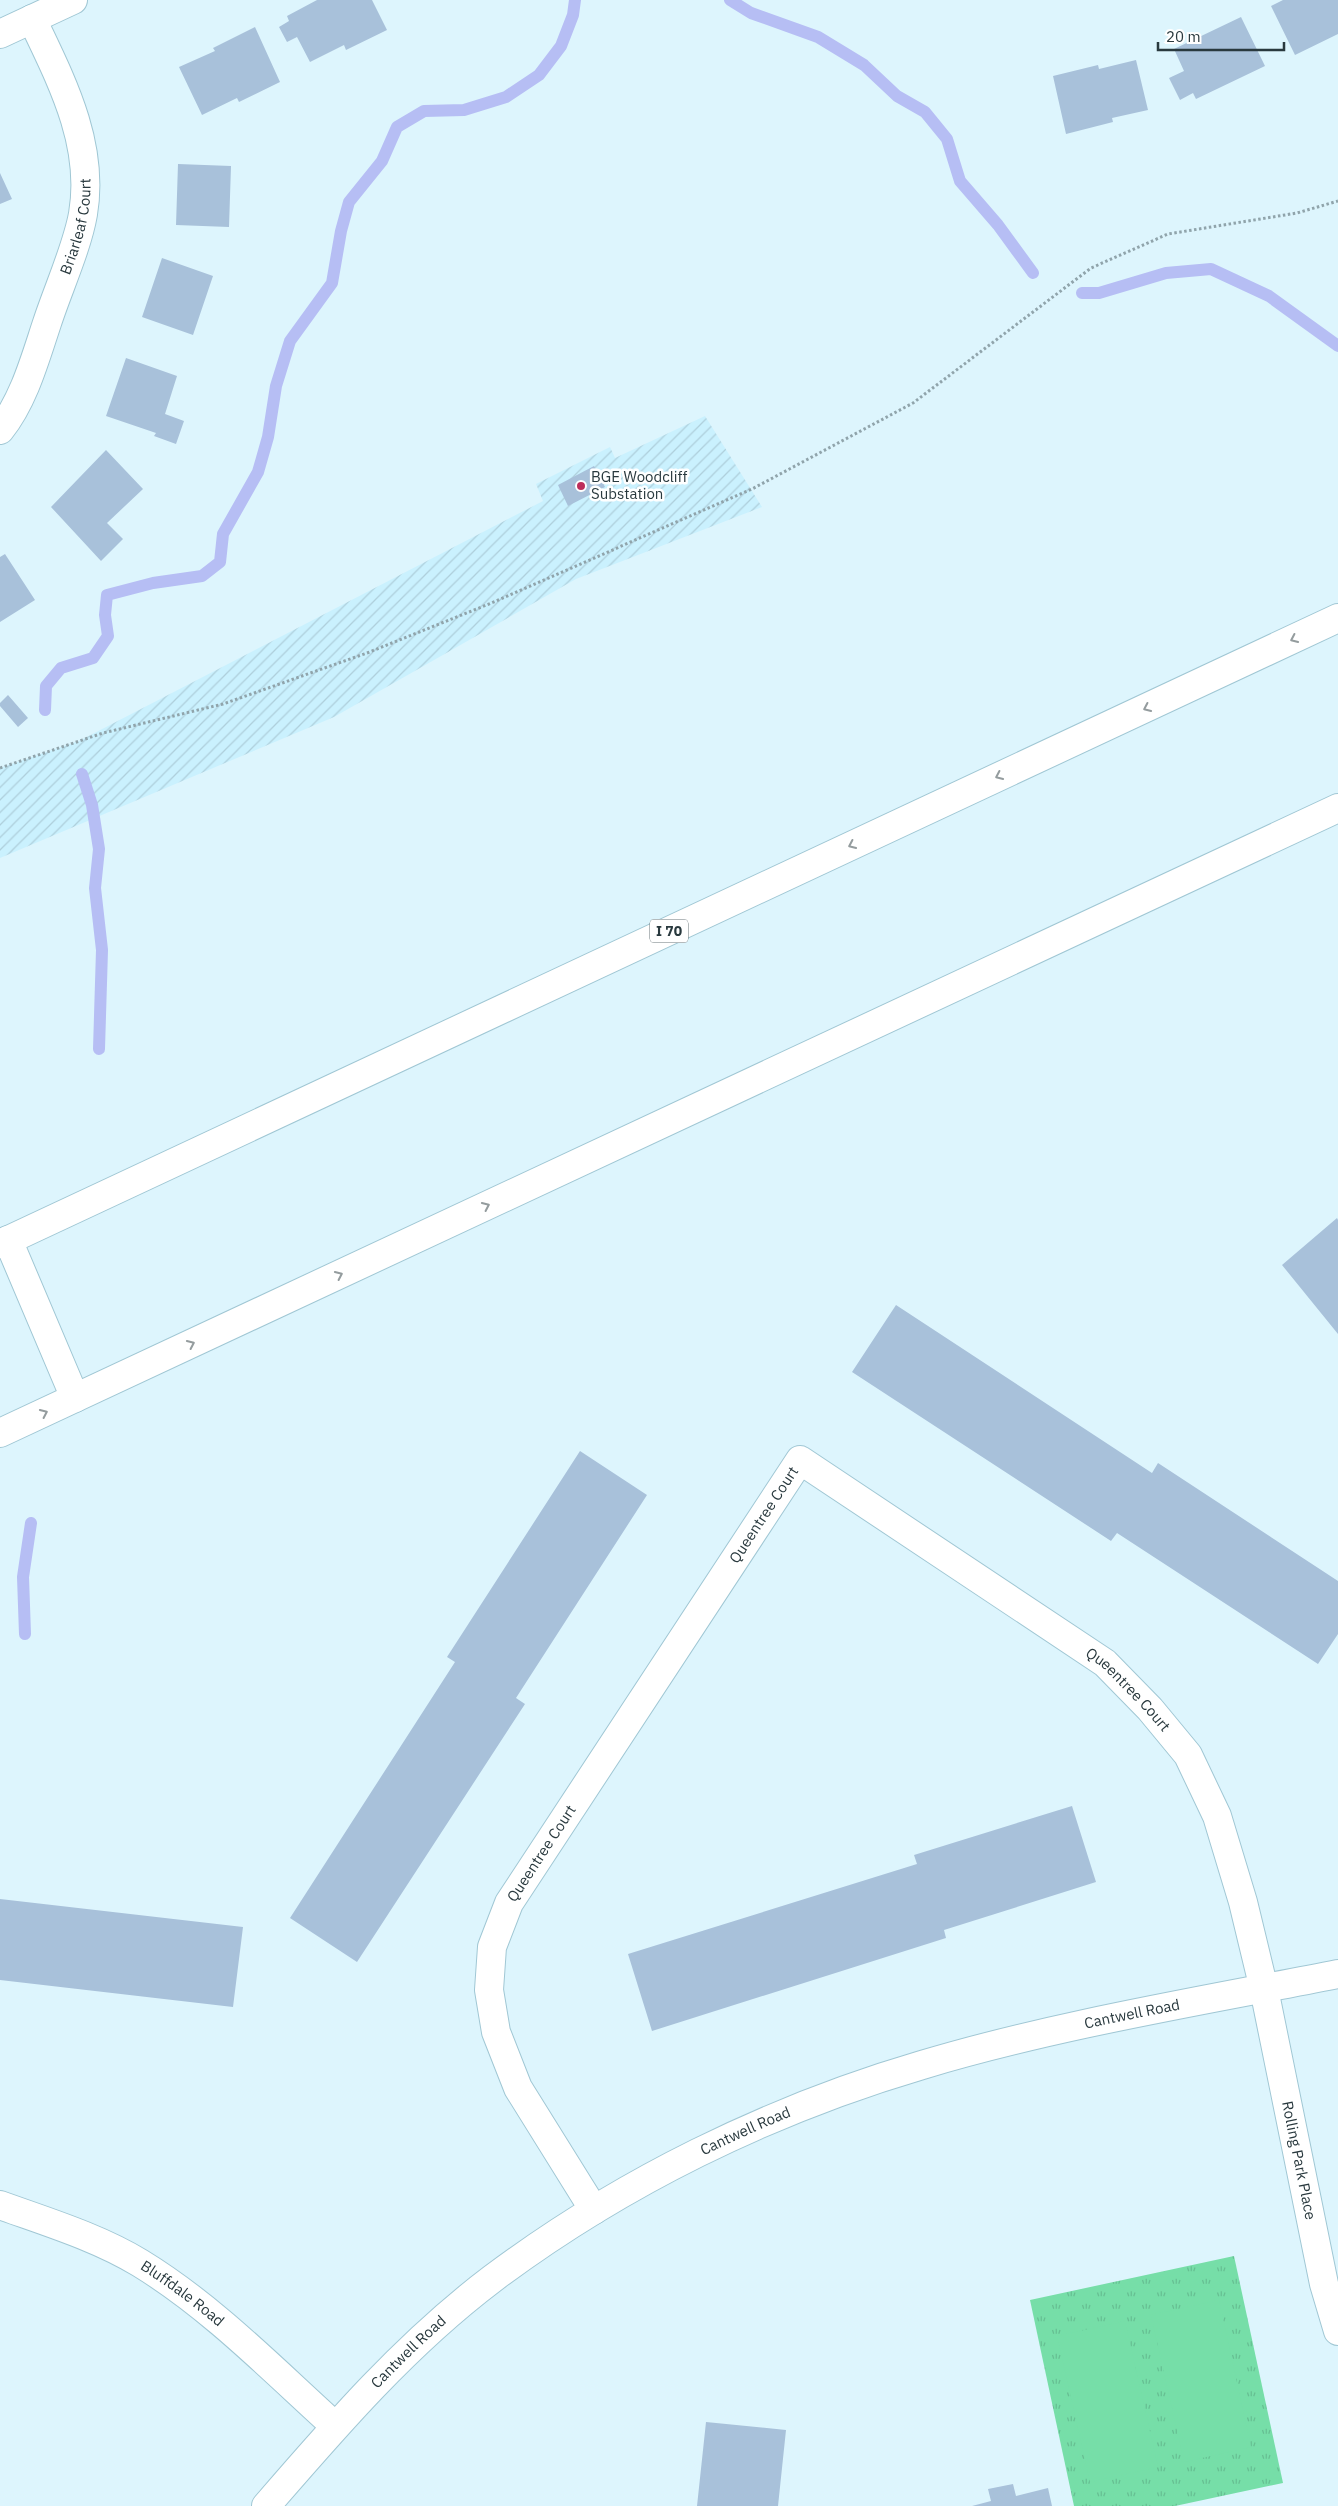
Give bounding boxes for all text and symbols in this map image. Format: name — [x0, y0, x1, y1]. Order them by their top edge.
scale bar — [1158, 20, 1284, 52]
text: 20 m — [1166, 27, 1201, 46]
street label: Briarleaf Court — [55, 178, 94, 277]
place label: BGE Woodcliff Substation — [591, 467, 687, 503]
marker: BGE Woodcliff Substation — [575, 480, 587, 492]
one-way arrow — [1290, 632, 1299, 643]
one-way arrow — [1143, 701, 1152, 712]
one-way arrow — [996, 770, 1005, 780]
one-way arrow — [848, 839, 857, 850]
road number: I 70 — [650, 919, 688, 942]
one-way arrow — [481, 1202, 490, 1213]
one-way arrow — [334, 1271, 343, 1281]
one-way arrow — [186, 1340, 195, 1350]
one-way arrow — [39, 1408, 48, 1419]
street label: Queentree Court — [725, 1463, 802, 1567]
street label: Queentree Court — [1082, 1643, 1175, 1735]
street label: Queentree Court — [502, 1801, 580, 1905]
street label: Cantwell Road — [1082, 1995, 1181, 2033]
street label: Rolling Park Place — [1278, 2099, 1321, 2221]
street label: Cantwell Road — [697, 2102, 793, 2159]
street label: Bluffdale Road — [137, 2256, 228, 2330]
street label: Cantwell Road — [367, 2311, 450, 2392]

